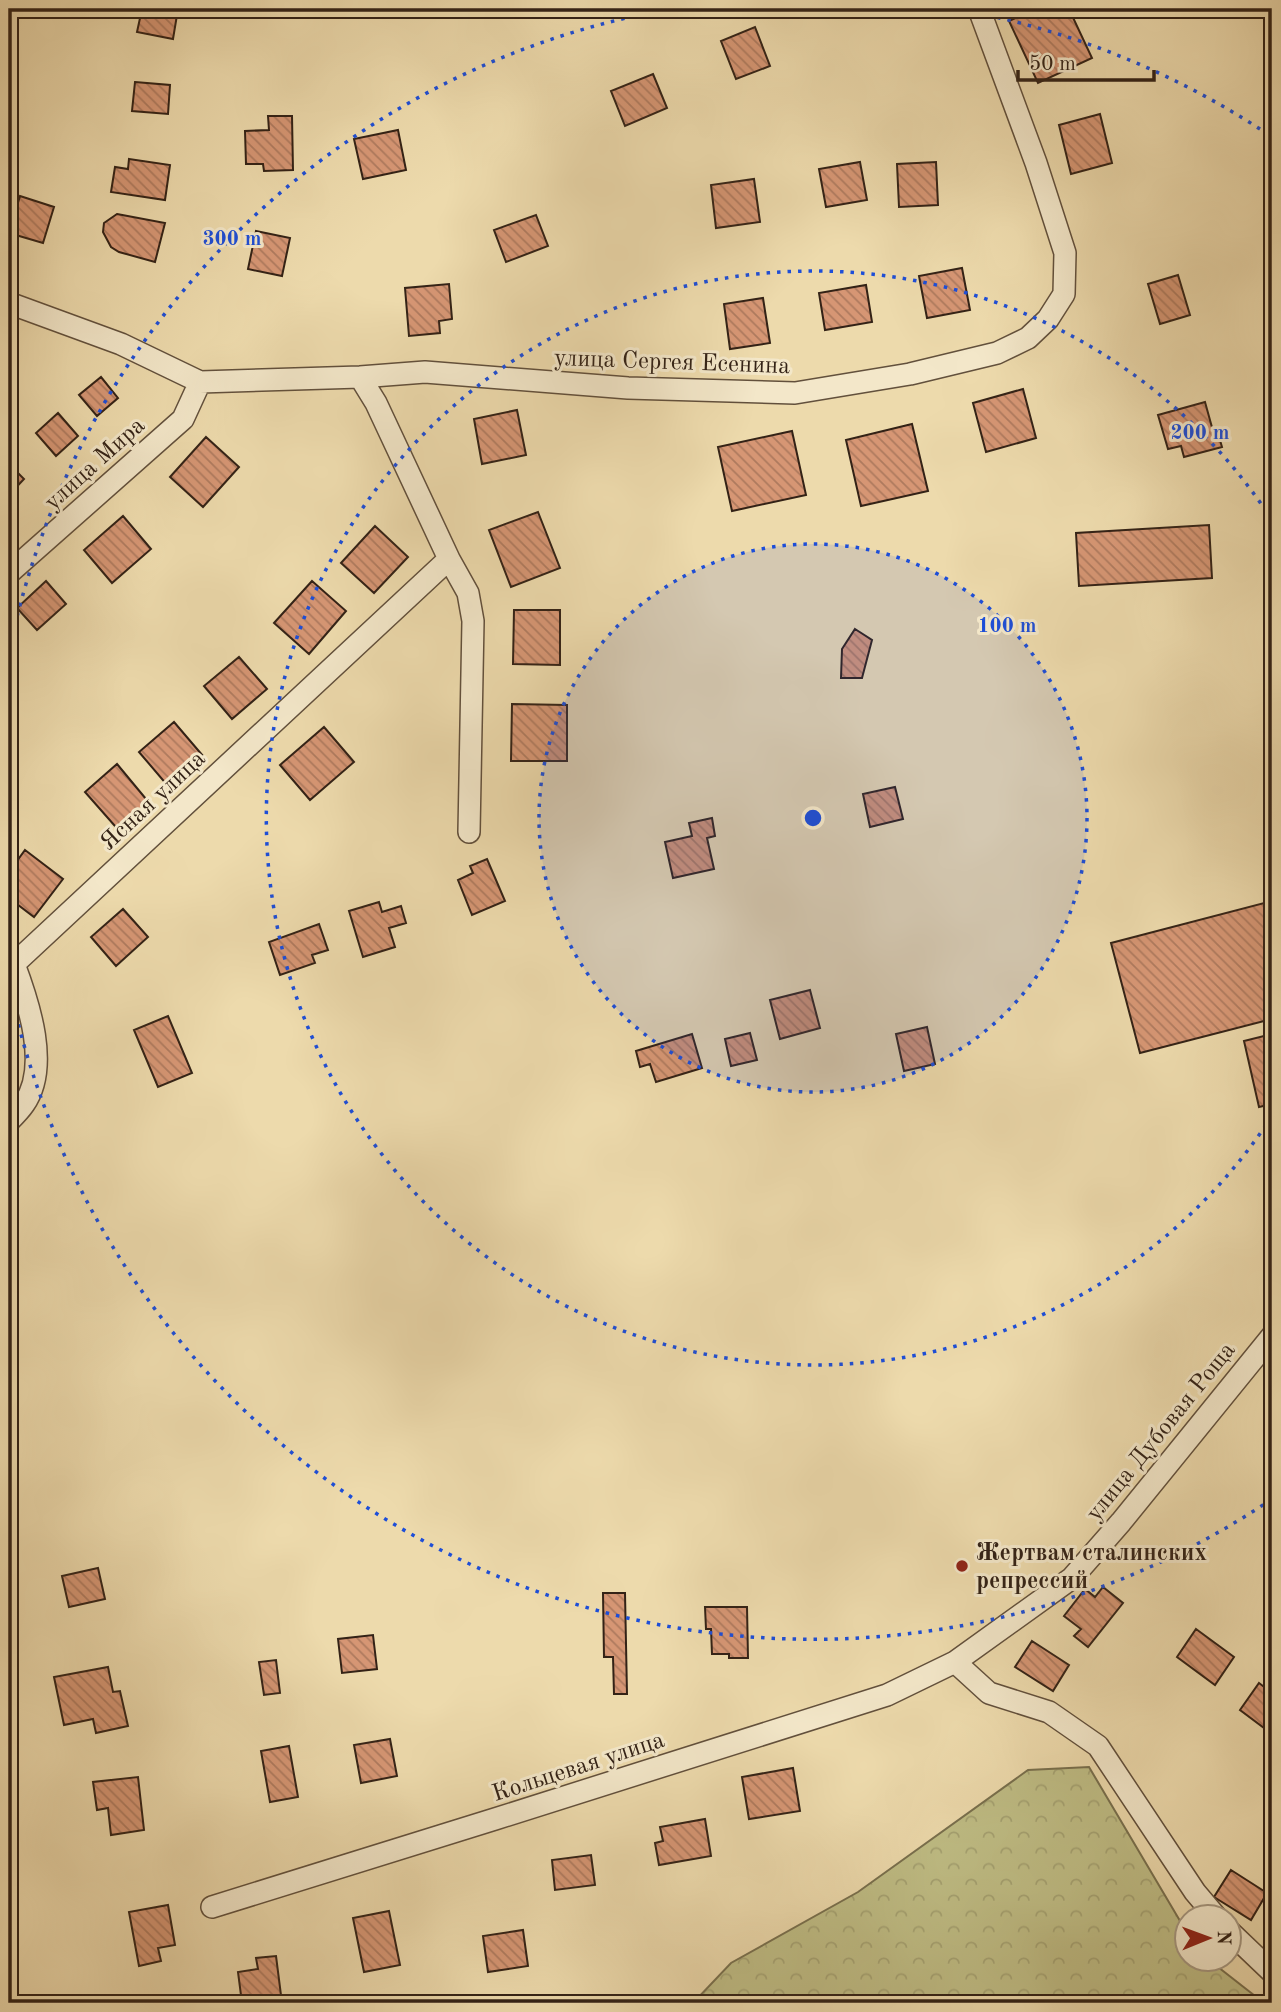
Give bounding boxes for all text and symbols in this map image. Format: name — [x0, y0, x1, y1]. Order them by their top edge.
scale bar — [1018, 38, 1155, 82]
text: 50 m — [1029, 54, 1076, 75]
text: 300 m — [202, 229, 262, 250]
street label: улица Сергея Есенина — [553, 347, 791, 379]
street label: улица Мира — [41, 414, 150, 515]
text: 200 m — [1170, 423, 1230, 444]
text: 100 m — [977, 616, 1037, 637]
street label: Ясная улица — [96, 747, 211, 856]
centre of rings — [801, 806, 825, 830]
street label: улица Дубовая Роща — [1082, 1338, 1241, 1526]
place label: Жертвам сталинских репрессий — [976, 1542, 1207, 1594]
marker: Жертвам сталинских репрессий — [954, 1558, 970, 1574]
street label: Кольцевая улица — [490, 1729, 668, 1807]
north arrow — [1172, 1904, 1242, 1974]
text: N — [1213, 1930, 1232, 1946]

